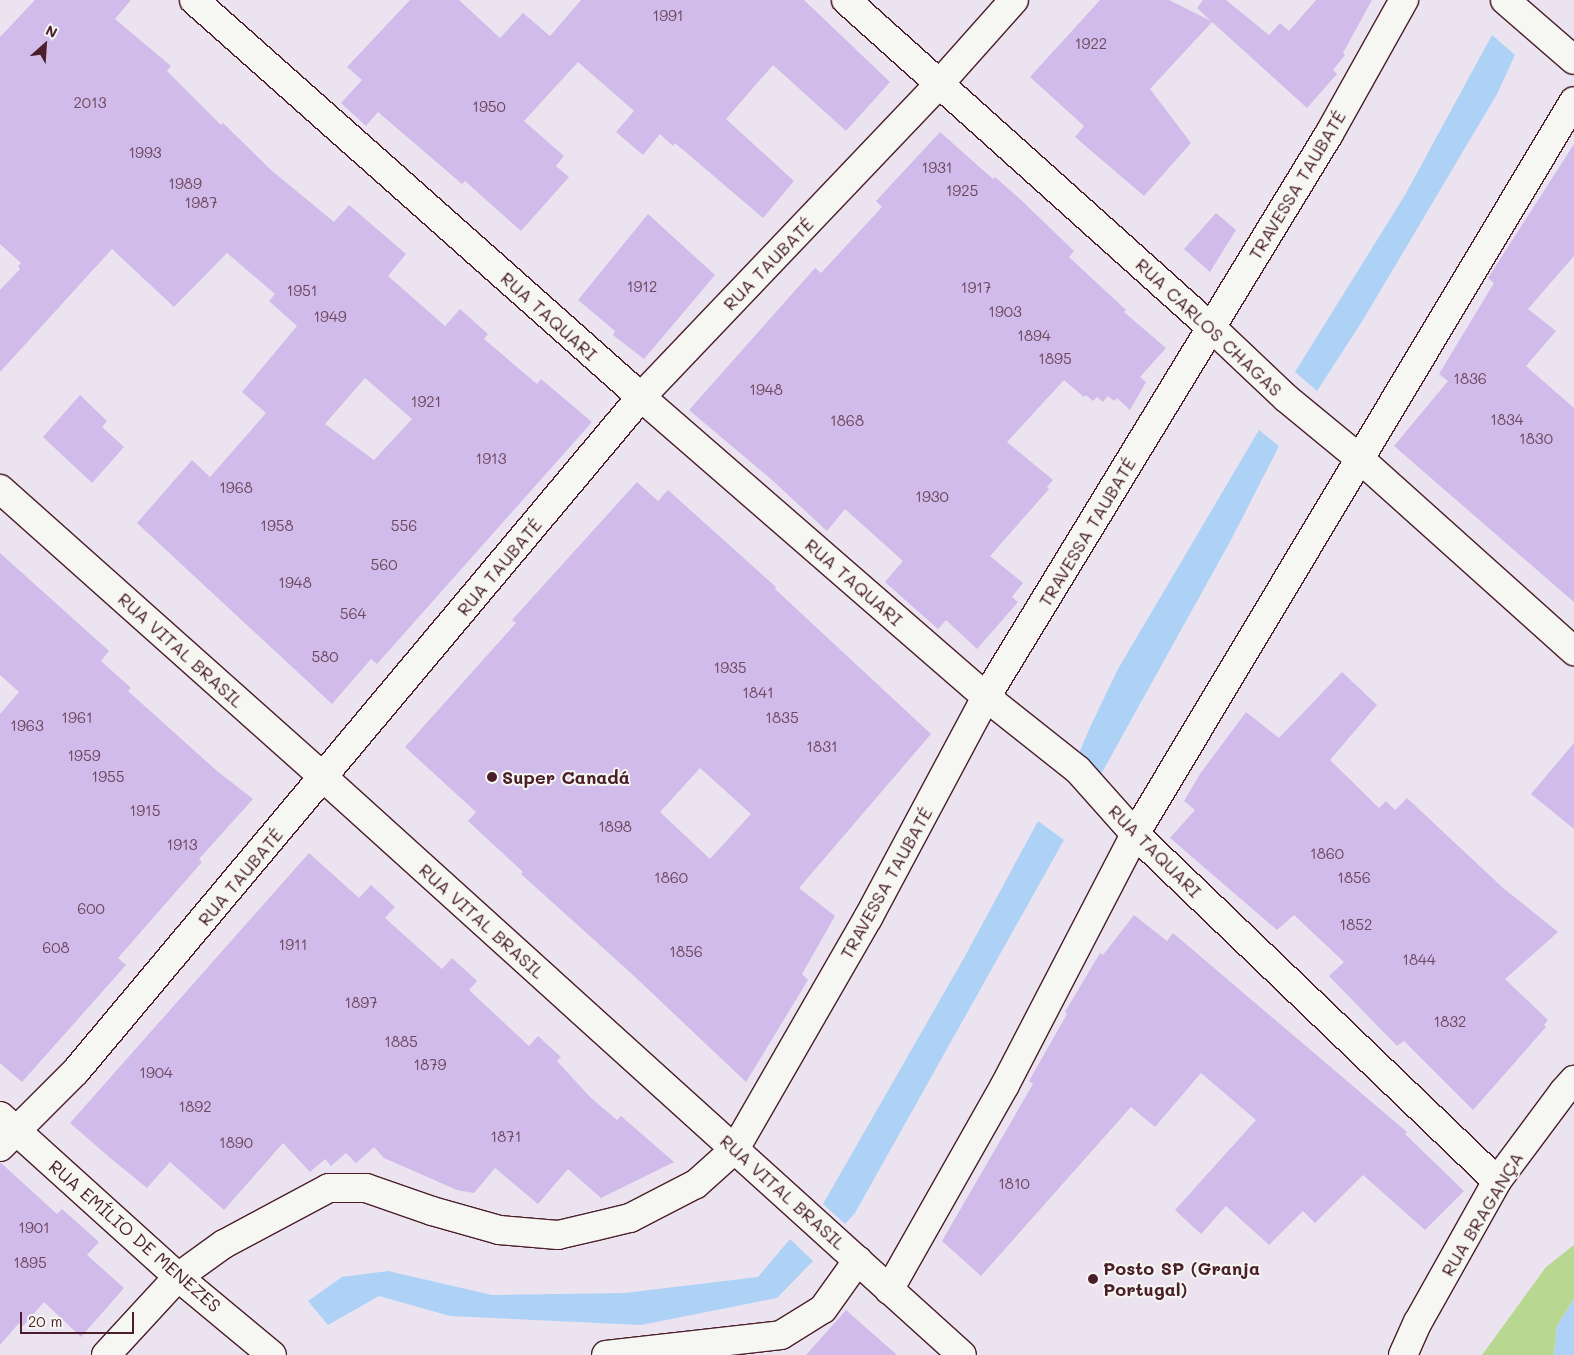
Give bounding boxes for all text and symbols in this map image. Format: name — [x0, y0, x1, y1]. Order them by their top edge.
house number: 1991 — [652, 7, 684, 25]
north arrow — [20, 20, 70, 70]
text: N — [43, 20, 61, 42]
house number: 1922 — [1075, 35, 1107, 53]
house number: 2013 — [73, 94, 107, 112]
house number: 1950 — [472, 98, 506, 116]
street label: TRAVESSA TAUBATÉ — [1244, 107, 1350, 263]
house number: 1993 — [128, 144, 162, 162]
house number: 1931 — [921, 159, 953, 177]
house number: 1989 — [168, 175, 202, 193]
house number: 1925 — [946, 182, 978, 200]
house number: 1987 — [185, 194, 217, 212]
street label: RUA TAUBATÉ — [718, 213, 818, 315]
street label: RUA CARLOS CHAGAS — [1131, 254, 1287, 400]
street label: RUA TAQUARI — [496, 267, 602, 365]
house number: 1912 — [627, 278, 657, 296]
house number: 1917 — [961, 279, 991, 297]
house number: 1951 — [286, 282, 318, 300]
house number: 1903 — [988, 303, 1022, 321]
house number: 1949 — [313, 308, 347, 326]
house number: 1894 — [1017, 327, 1051, 345]
house number: 1895 — [1038, 350, 1072, 368]
house number: 1836 — [1453, 370, 1487, 388]
house number: 1948 — [749, 381, 783, 399]
house number: 1921 — [411, 393, 441, 411]
house number: 1834 — [1490, 411, 1524, 429]
house number: 1868 — [830, 412, 864, 430]
house number: 1830 — [1519, 430, 1553, 448]
house number: 1913 — [475, 450, 507, 468]
street label: TRAVESSA TAUBATÉ — [1034, 454, 1140, 610]
house number: 1968 — [219, 479, 253, 497]
house number: 1930 — [915, 488, 949, 506]
street label: RUA TAUBATÉ — [452, 514, 546, 620]
house number: 1958 — [260, 517, 294, 535]
house number: 556 — [391, 517, 417, 535]
street label: RUA TAQUARI — [801, 534, 907, 630]
house number: 560 — [370, 556, 398, 574]
house number: 1948 — [278, 574, 312, 592]
street label: RUA VITAL BRASIL — [114, 588, 248, 712]
house number: 564 — [340, 605, 366, 623]
house number: 580 — [311, 648, 339, 666]
house number: 1935 — [713, 659, 747, 677]
house number: 1841 — [742, 684, 774, 702]
house number: 1961 — [61, 709, 93, 727]
house number: 1835 — [765, 709, 799, 727]
house number: 1963 — [10, 717, 44, 735]
house number: 1831 — [806, 738, 838, 756]
house number: 1959 — [67, 747, 101, 765]
place label: Super Canadá — [502, 766, 630, 788]
house number: 1955 — [91, 768, 125, 786]
marker: Super Canadá — [486, 771, 498, 783]
street label: RUA TAQUARI — [1104, 800, 1206, 902]
house number: 1915 — [129, 802, 161, 820]
street label: TRAVESSA TAUBATÉ — [835, 803, 937, 963]
house number: 1898 — [598, 818, 632, 836]
street label: RUA TAUBATÉ — [193, 824, 287, 930]
house number: 1913 — [166, 836, 198, 854]
house number: 1860 — [1310, 845, 1344, 863]
street label: RUA VITAL BRASIL — [415, 859, 549, 983]
house number: 1860 — [654, 869, 688, 887]
house number: 1856 — [1337, 869, 1371, 887]
house number: 600 — [77, 900, 105, 918]
house number: 1852 — [1340, 916, 1372, 934]
house number: 1911 — [279, 936, 307, 954]
house number: 608 — [42, 939, 70, 957]
house number: 1856 — [669, 943, 703, 961]
house number: 1844 — [1402, 951, 1436, 969]
house number: 1897 — [345, 994, 377, 1012]
house number: 1832 — [1434, 1013, 1466, 1031]
house number: 1885 — [384, 1033, 418, 1051]
house number: 1879 — [414, 1056, 446, 1074]
house number: 1904 — [139, 1064, 173, 1082]
house number: 1892 — [179, 1098, 211, 1116]
house number: 1871 — [491, 1128, 521, 1146]
street label: RUA VITAL BRASIL — [716, 1130, 850, 1254]
house number: 1890 — [219, 1134, 253, 1152]
street label: RUA BRAGANÇA — [1436, 1148, 1528, 1280]
street label: RUA EMÍLIO DE MENEZES — [45, 1155, 225, 1317]
house number: 1810 — [998, 1175, 1030, 1193]
house number: 1901 — [18, 1219, 50, 1237]
house number: 1895 — [13, 1254, 47, 1272]
place label: Posto SP (Granja Portugal) — [1103, 1258, 1260, 1300]
marker: Posto SP (Granja Portugal) — [1087, 1273, 1099, 1285]
scale bar — [22, 1302, 136, 1334]
text: 20 m — [28, 1311, 62, 1331]

